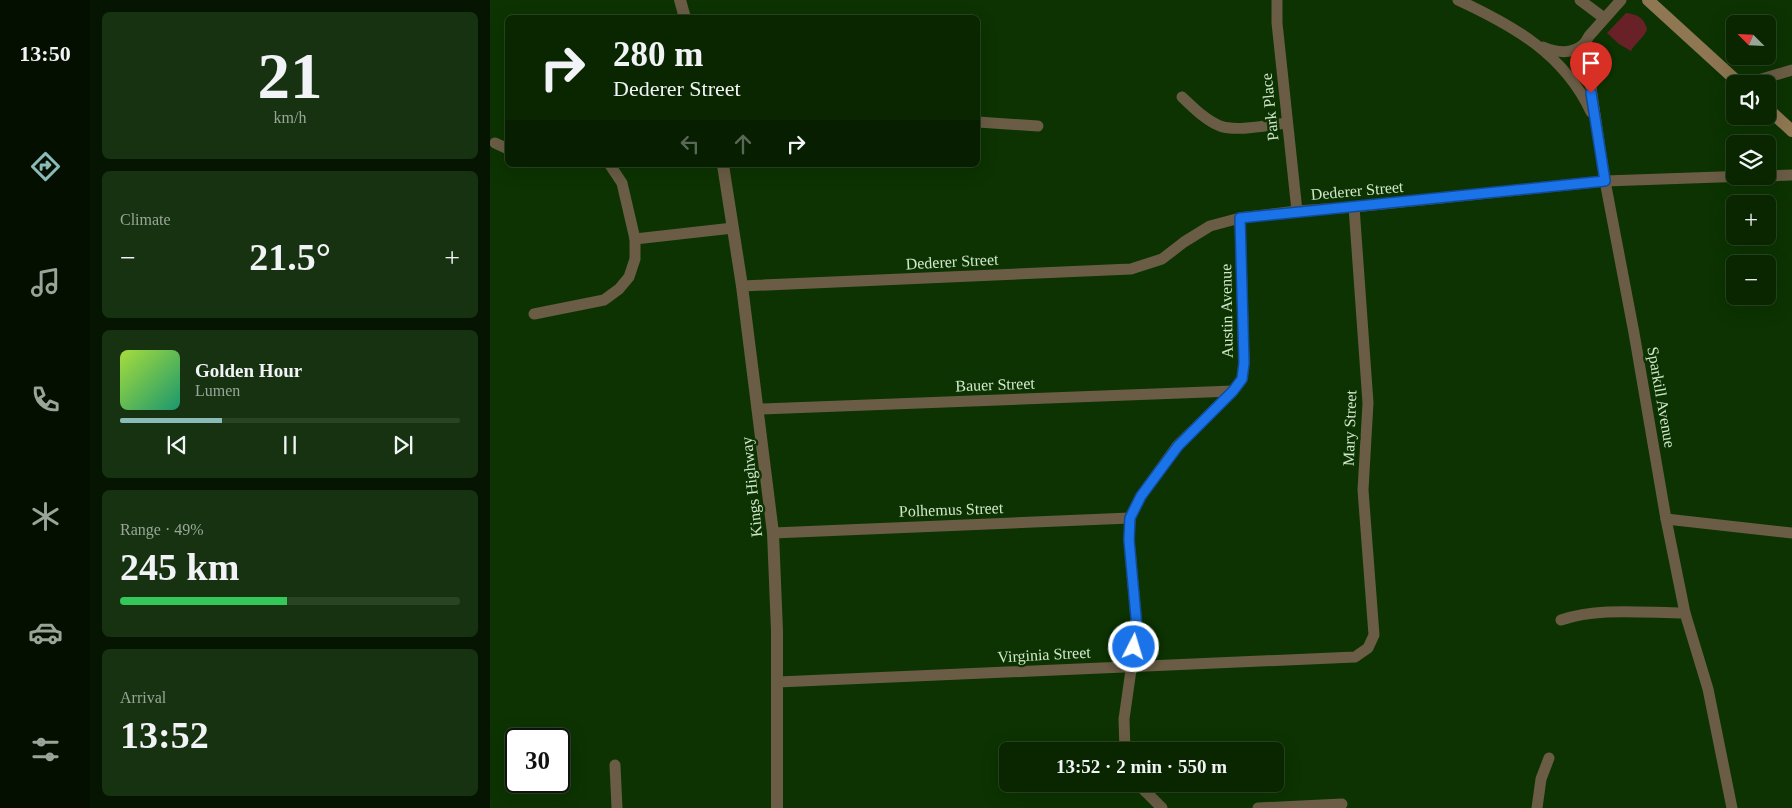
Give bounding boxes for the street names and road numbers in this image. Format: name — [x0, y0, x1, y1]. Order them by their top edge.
street label: Park Place — [1257, 72, 1282, 142]
street label: Dederer Street — [1310, 178, 1405, 203]
street label: Dederer Street — [905, 251, 999, 272]
street label: Austin Avenue — [1217, 264, 1236, 358]
street label: Sparkill Avenue — [1643, 345, 1679, 449]
street label: Bauer Street — [955, 375, 1036, 394]
street label: Mary Street — [1340, 389, 1360, 466]
street label: Kings Highway — [738, 436, 766, 538]
street label: Polhemus Street — [899, 499, 1004, 520]
street label: Virginia Street — [997, 644, 1092, 666]

